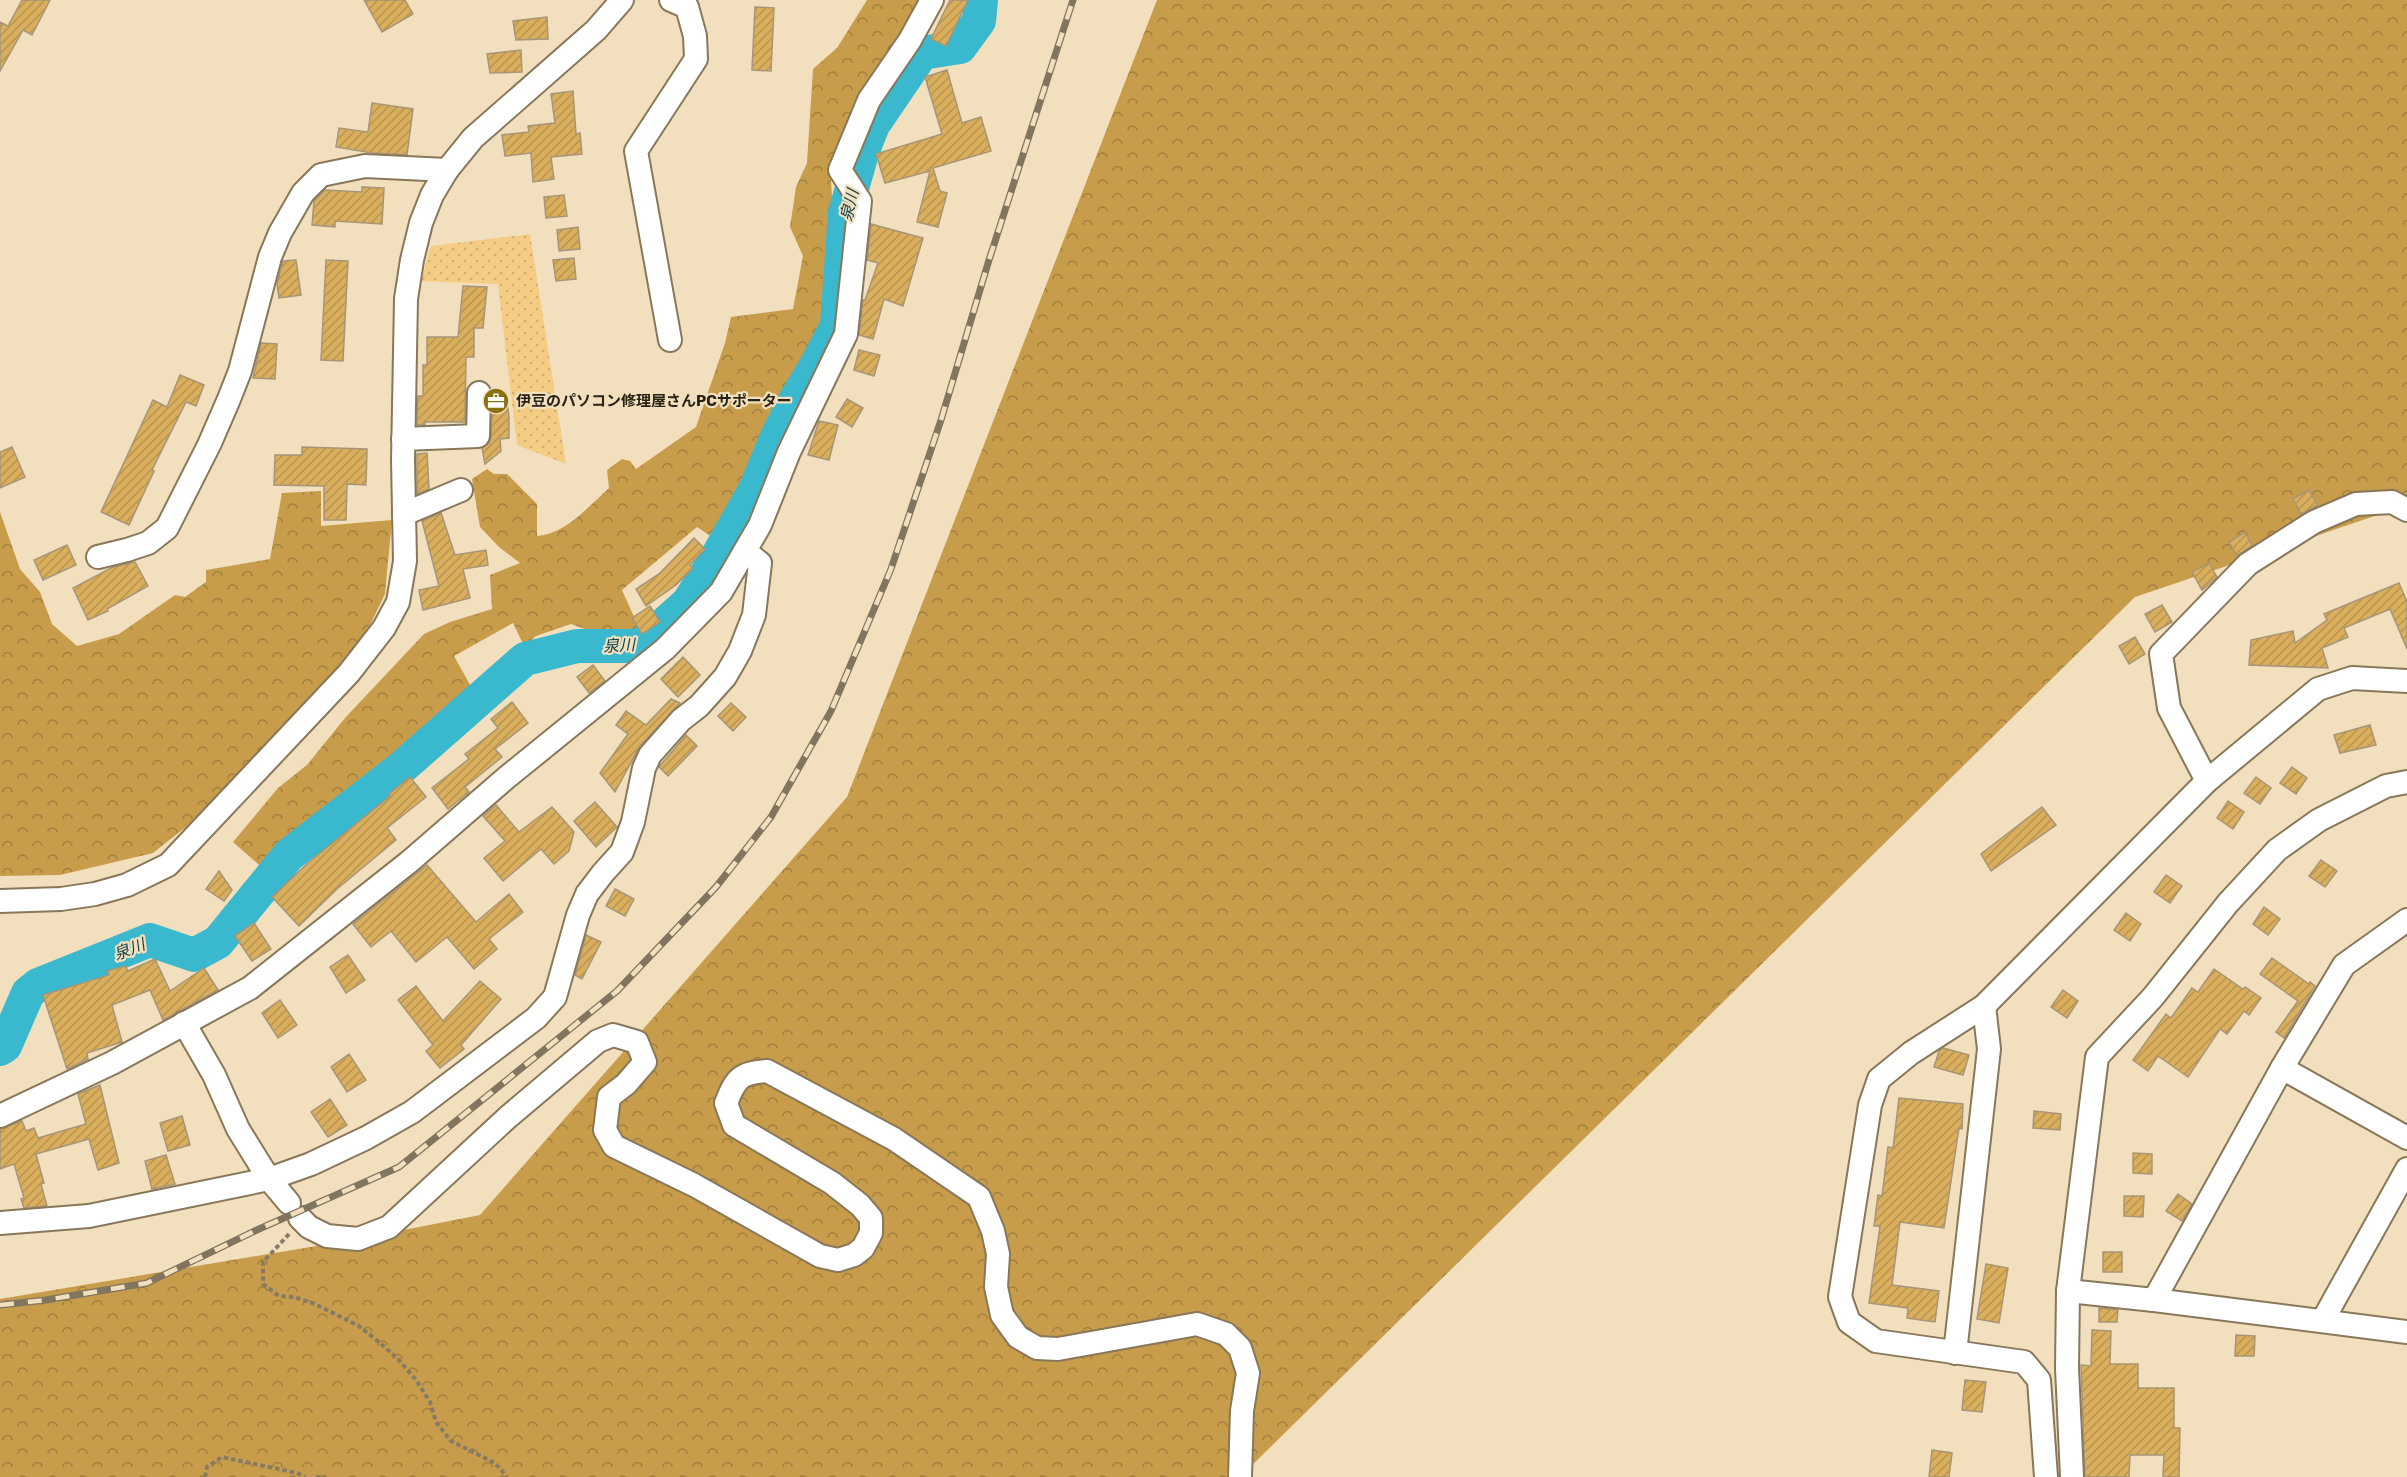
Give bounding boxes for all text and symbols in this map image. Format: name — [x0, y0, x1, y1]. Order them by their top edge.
water label: 泉川 — [836, 185, 863, 223]
office icon: 伊豆のパソコン修理屋さんPCサポーター — [481, 386, 511, 416]
place label: 伊豆のパソコン修理屋さんPCサポーター — [516, 392, 792, 410]
water label: 泉川 — [603, 635, 637, 656]
water label: 泉川 — [111, 934, 149, 964]

